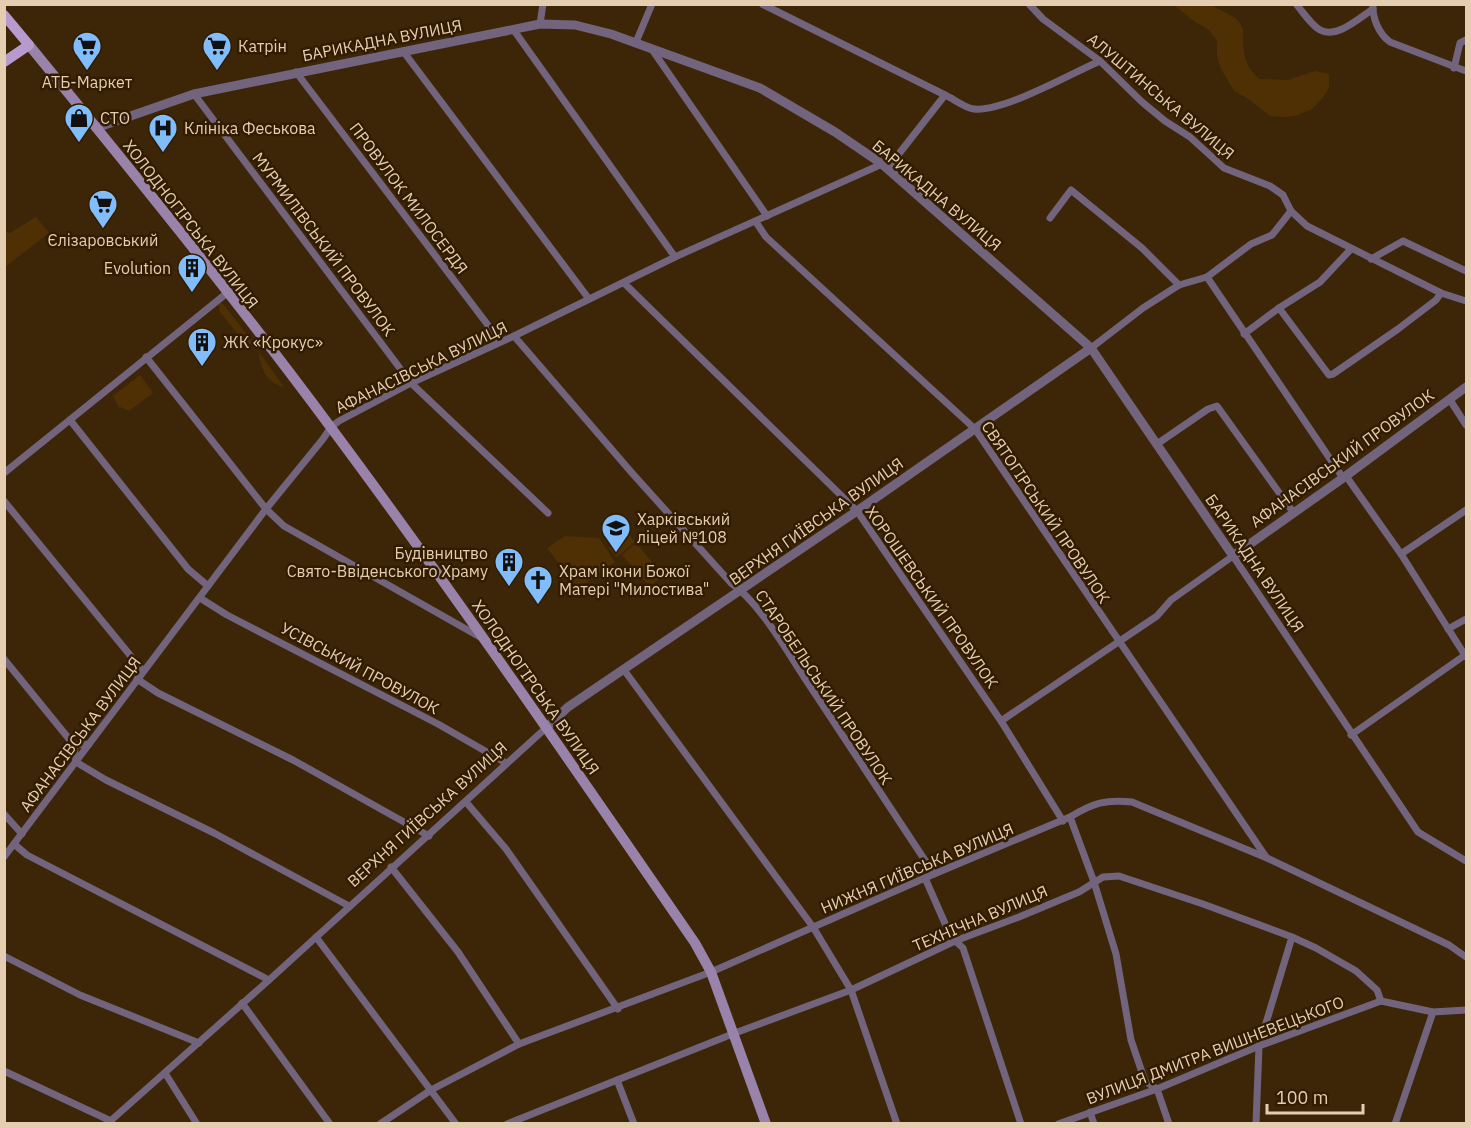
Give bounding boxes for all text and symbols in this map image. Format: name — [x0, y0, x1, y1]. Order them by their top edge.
street label: БАРИКАДНА ВУЛИЦЯ — [300, 15, 464, 65]
street label: АЛУШТИНСЬКА ВУЛИЦЯ — [1083, 29, 1239, 163]
supermarket icon: АТБ-Маркет — [71, 30, 103, 72]
supermarket icon: Катрін — [201, 30, 233, 72]
place label: Катрін — [238, 36, 287, 56]
place label: АТБ-Маркет — [42, 72, 133, 92]
shop icon: СТО — [63, 102, 95, 144]
place label: СТО — [100, 108, 130, 128]
hospital icon: Клініка Феськова — [147, 112, 179, 154]
place label: Клініка Феськова — [184, 118, 316, 138]
street label: ПРОВУЛОК МИЛОСЕРДЯ — [346, 118, 472, 278]
street label: БАРИКАДНА ВУЛИЦЯ — [868, 135, 1006, 255]
street label: ХОЛОДНОГІРСЬКА ВУЛИЦЯ — [119, 136, 263, 312]
street label: МУРМИЛІВСЬКИЙ ПРОВУЛОК — [248, 148, 400, 340]
supermarket icon: Єлізаровський — [87, 188, 119, 230]
place label: Єлізаровський — [48, 230, 158, 250]
building icon: Evolution — [176, 252, 208, 294]
place label: Evolution — [104, 258, 171, 278]
street label: АФАНАСІВСЬКА ВУЛИЦЯ — [332, 317, 510, 417]
building icon: ЖК «Крокус» — [186, 326, 218, 368]
place label: ЖК «Крокус» — [223, 332, 323, 352]
street label: АФАНАСІВСЬКИЙ ПРОВУЛОК — [1246, 385, 1438, 531]
street label: СВЯТОГІРСЬКИЙ ПРОВУЛОК — [977, 417, 1115, 607]
street label: ВЕРХНЯ ГИЇВСЬКА ВУЛИЦЯ — [725, 453, 907, 589]
street label: БАРИКАДНА ВУЛИЦЯ — [1201, 490, 1309, 636]
street label: ХОРОШЕВСЬКИЙ ПРОВУЛОК — [861, 502, 1003, 692]
place label: Харківський ліцей №108 — [637, 509, 730, 547]
school or university icon: Харківський ліцей №108 — [600, 512, 632, 554]
place label: Будівництво Свято-Ввіденського Храму — [287, 543, 488, 581]
building icon: Будівництво Свято-Ввіденського Храму — [493, 546, 525, 588]
place label: Храм ікони Божої Матері "Милостива" — [559, 561, 709, 599]
church icon: Храм ікони Божої Матері "Милостива" — [522, 564, 554, 606]
street label: СТАРОБЕЛЬСЬКИЙ ПРОВУЛОК — [751, 586, 897, 788]
street label: ХОЛОДНОГІРСЬКА ВУЛИЦЯ — [468, 596, 604, 778]
street label: УСІВСЬКИЙ ПРОВУЛОК — [277, 618, 443, 718]
street label: АФАНАСІВСЬКА ВУЛИЦЯ — [15, 652, 145, 816]
street label: ВЕРХНЯ ГИЇВСЬКА ВУЛИЦЯ — [343, 737, 511, 891]
street label: НИЖНЯ ГИЇВСЬКА ВУЛИЦЯ — [818, 818, 1016, 918]
street label: ТЕХНІЧНА ВУЛИЦЯ — [909, 881, 1051, 955]
street label: ВУЛИЦЯ ДМИТРА ВИШНЕВЕЦЬКОГО — [1083, 991, 1347, 1109]
scale bar — [1267, 1077, 1363, 1115]
text: 100 m — [1276, 1086, 1328, 1109]

